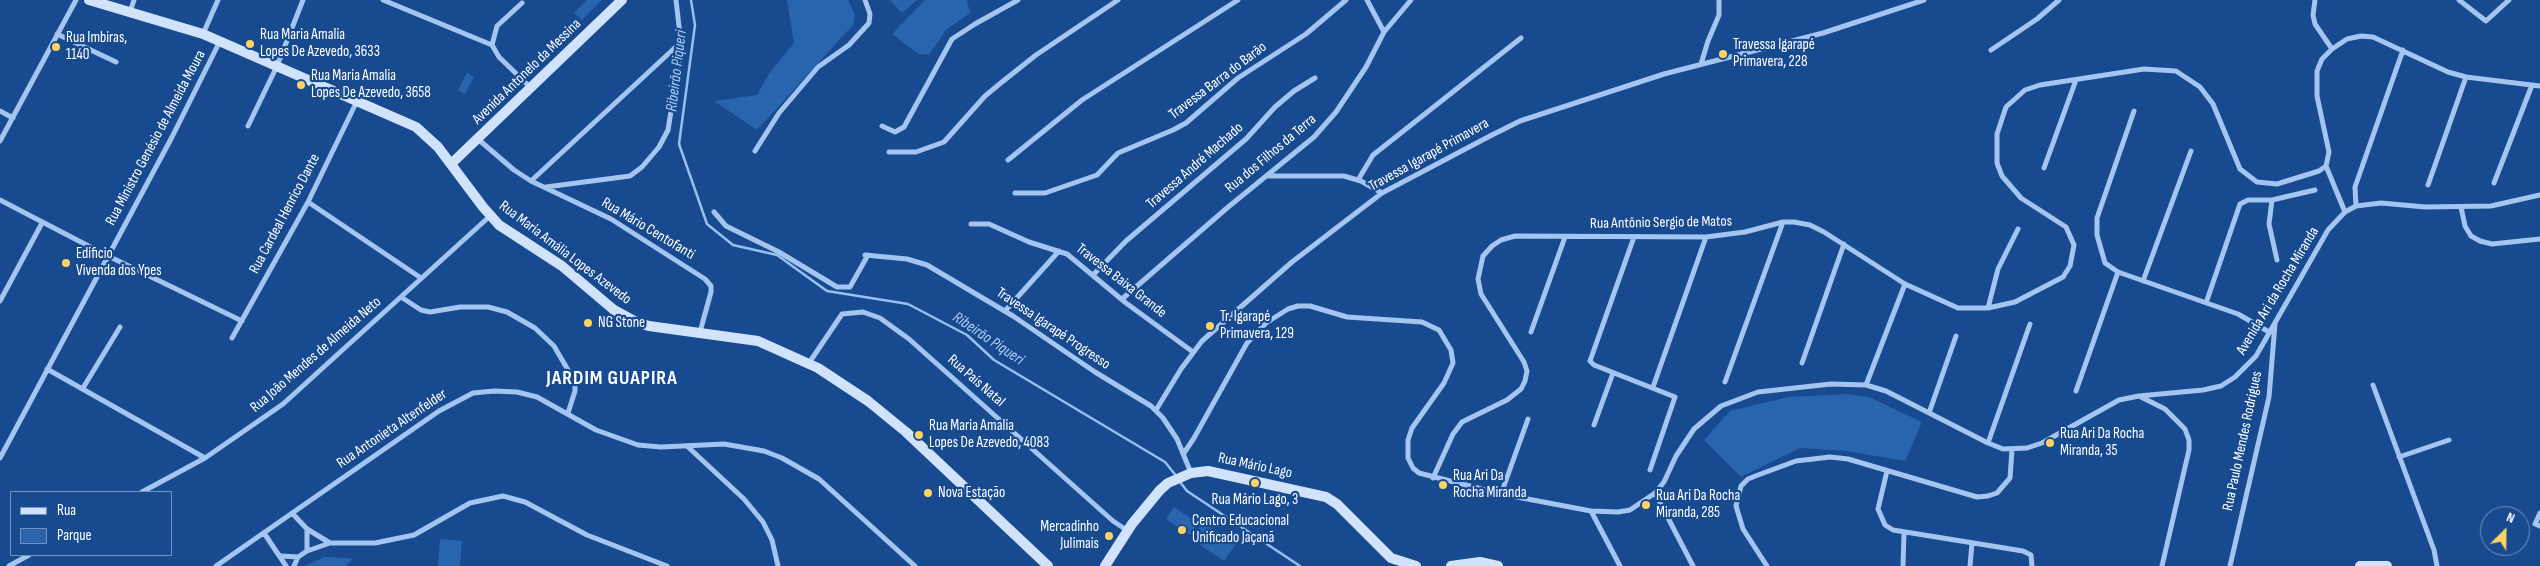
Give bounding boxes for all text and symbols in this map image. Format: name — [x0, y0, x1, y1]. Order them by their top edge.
street label: Avenida Antonelo da Messina — [469, 15, 585, 129]
place label: Rua Maria Amalia Lopes De Azevedo, 3633 — [260, 26, 380, 61]
place label: Rua Imbiras, 1140 — [66, 29, 127, 64]
water label: Ribeirão Piqueri — [662, 29, 692, 113]
place label: Travessa Igarapé Primavera, 228 — [1733, 36, 1815, 71]
marker: Rua Maria Amalia Lopes De Azevedo, 3633 — [244, 38, 256, 50]
street label: Travessa Barra do Barão — [1166, 38, 1270, 124]
marker: Rua Imbiras, 1140 — [50, 41, 62, 53]
street label: Rua Ministro Genésio de Almeida Moura — [102, 47, 210, 229]
marker: Travessa Igarapé Primavera, 228 — [1717, 48, 1729, 60]
place label: Rua Maria Amalia Lopes De Azevedo, 3658 — [311, 67, 431, 102]
marker: Rua Maria Amalia Lopes De Azevedo, 3658 — [295, 79, 307, 91]
street label: Rua dos Filhos da Terra — [1222, 111, 1320, 197]
street label: Travessa Igarapé Primavera — [1366, 115, 1492, 195]
street label: Travessa André Machado — [1143, 119, 1247, 213]
street label: Rua Cardeal Henrico Dante — [246, 151, 324, 277]
street label: Rua Mário Centofanti — [598, 194, 698, 264]
street label: Rua Maria Amália Lopes Azevedo — [495, 197, 635, 309]
street label: Rua Antônio Sergio de Matos — [1590, 213, 1732, 233]
street label: Avenida Ari da Rocha Miranda — [2233, 224, 2323, 358]
street label: Travessa Baixa Grande — [1072, 240, 1170, 322]
place label: Edificio Vivenda dos Ypes — [76, 245, 162, 280]
marker: Edificio Vivenda dos Ypes — [60, 257, 72, 269]
street label: Travessa Igarapé Progresso — [993, 284, 1113, 374]
street label: Rua João Mendes de Almeida Neto — [247, 293, 385, 417]
water label: Ribeirão Piqueri — [949, 308, 1027, 370]
place label: Tr. Igarapé Primavera, 129 — [1220, 308, 1294, 343]
place label: NG Stone — [598, 314, 645, 332]
marker: NG Stone — [582, 317, 594, 329]
marker: Tr. Igarapé Primavera, 129 — [1204, 320, 1216, 332]
street label: Rua País Natal — [944, 351, 1008, 411]
district label: JARDIM GUAPIRA — [544, 367, 680, 391]
street label: Rua Paulo Mendes Rodrigues — [2219, 370, 2267, 512]
street label: Rua Antonieta Altenfelder — [334, 386, 450, 472]
place label: Rua Maria Amalia Lopes De Azevedo, 4083 — [929, 417, 1049, 452]
place label: Rua Ari Da Rocha Miranda, 35 — [2060, 425, 2144, 460]
marker: Rua Maria Amalia Lopes De Azevedo, 4083 — [913, 429, 925, 441]
marker: Rua Ari Da Rocha Miranda, 35 — [2044, 437, 2056, 449]
street label: Rua Mário Lago — [1216, 449, 1294, 483]
place label: Rua Ari Da Rocha Miranda — [1453, 467, 1527, 502]
marker: Rua Mário Lago, 3 — [1249, 477, 1261, 489]
marker: Rua Ari Da Rocha Miranda — [1437, 479, 1449, 491]
place label: Nova Estação — [938, 484, 1005, 502]
marker: Nova Estação — [922, 487, 934, 499]
place label: Rua Ari Da Rocha Miranda, 285 — [1656, 487, 1740, 522]
legend — [10, 491, 172, 556]
place label: Rua Mário Lago, 3 — [1212, 491, 1298, 509]
marker: Rua Ari Da Rocha Miranda, 285 — [1640, 499, 1652, 511]
text: Rua — [57, 501, 76, 520]
north arrow — [2480, 506, 2530, 556]
text: N — [2504, 508, 2517, 527]
place label: Centro Educacional Unificado Jaçanã — [1192, 512, 1289, 547]
place label: Mercadinho Julimais — [1040, 518, 1099, 553]
marker: Centro Educacional Unificado Jaçanã — [1176, 524, 1188, 536]
text: Parque — [57, 526, 92, 545]
marker: Mercadinho Julimais — [1103, 530, 1115, 542]

